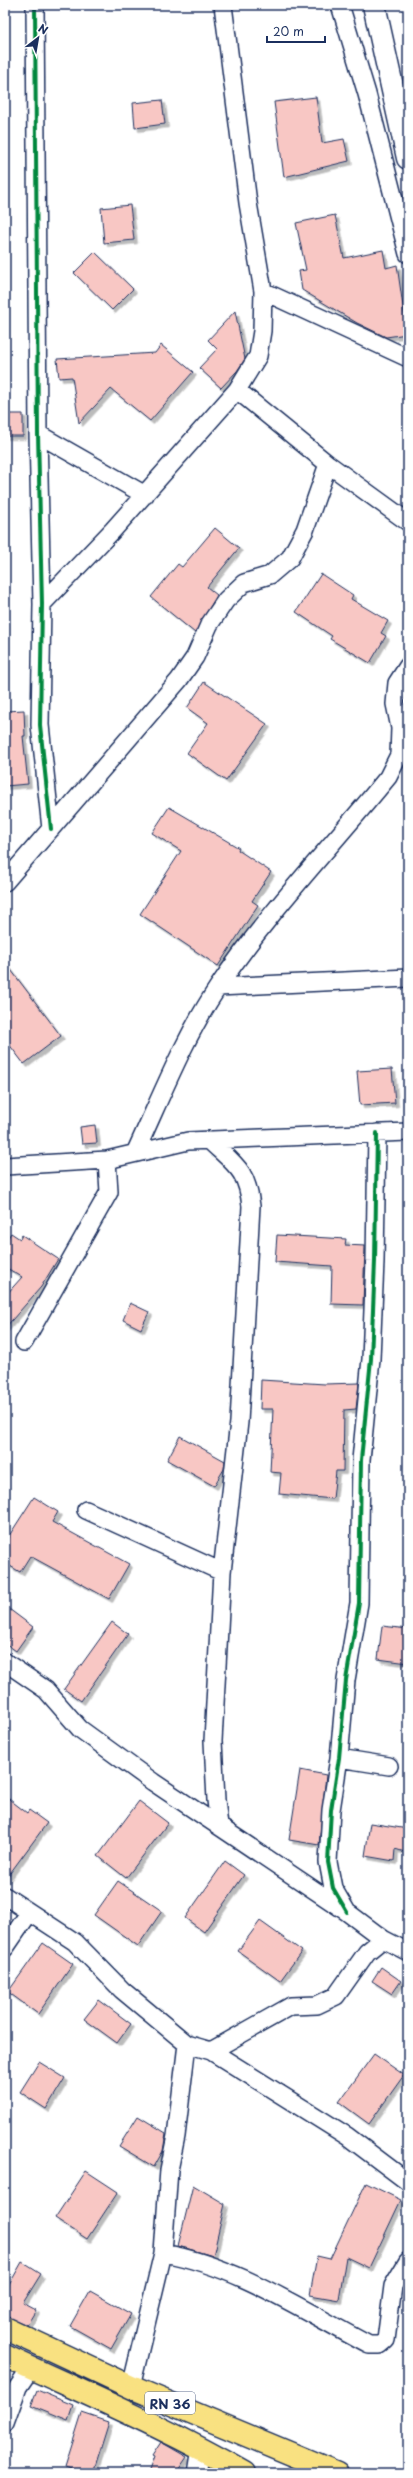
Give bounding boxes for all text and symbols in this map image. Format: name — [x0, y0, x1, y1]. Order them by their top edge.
north arrow — [18, 18, 58, 58]
scale bar — [267, 18, 325, 44]
text: N — [35, 19, 52, 39]
text: 20 m — [273, 22, 304, 40]
road number: RN 36 — [145, 2392, 195, 2414]

